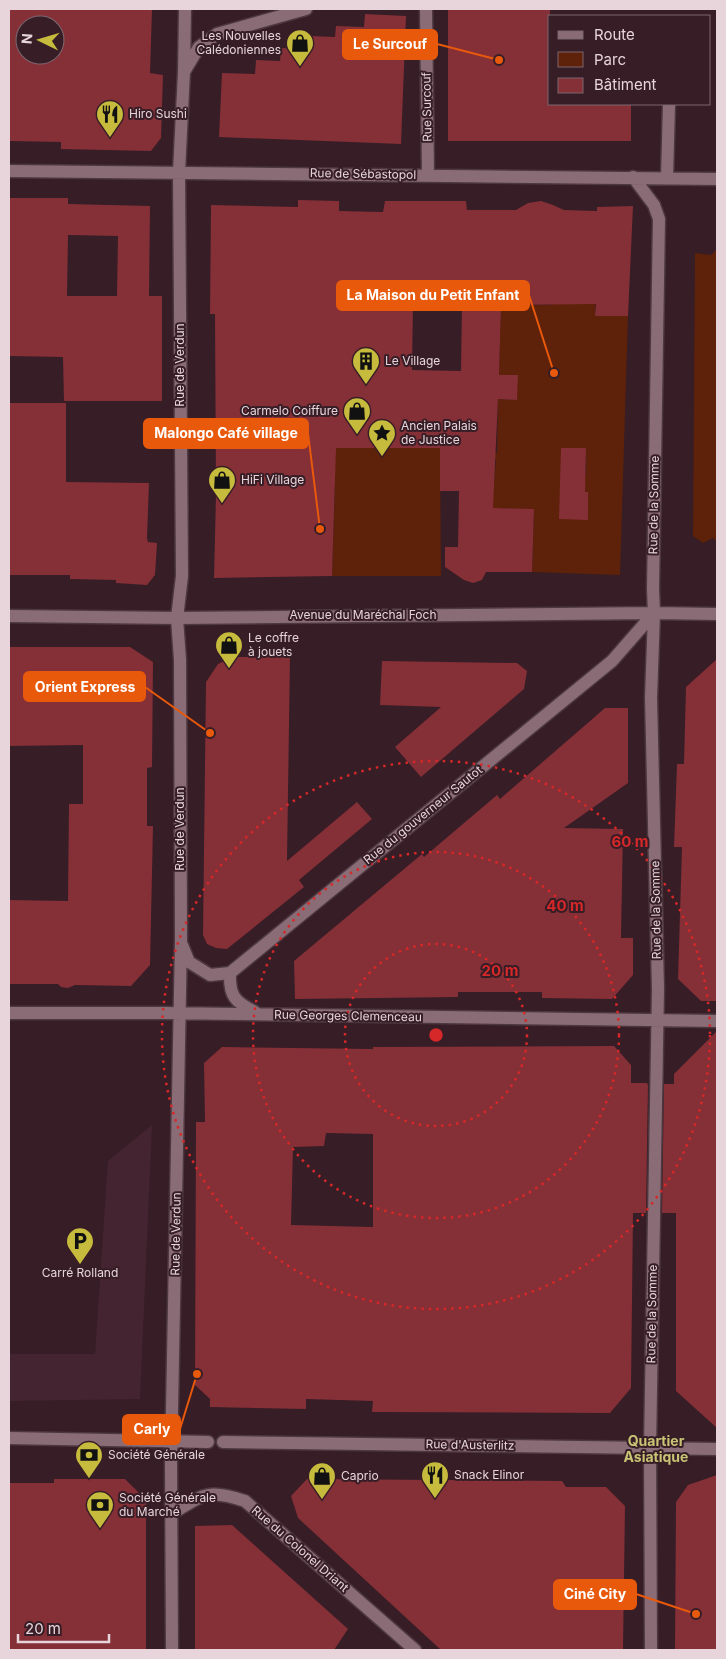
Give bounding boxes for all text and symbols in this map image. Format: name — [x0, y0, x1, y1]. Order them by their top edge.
north arrow — [15, 15, 65, 65]
legend — [548, 15, 711, 105]
text: Route — [594, 25, 635, 44]
place label: Les Nouvelles Calédoniennes — [197, 28, 281, 57]
shop icon: Les Nouvelles Calédoniennes — [285, 28, 315, 67]
callout: Le Surcouf — [343, 30, 437, 59]
text: N — [18, 33, 35, 45]
text: Le Surcouf — [353, 35, 427, 52]
text: Parc — [594, 50, 626, 69]
street label: Rue Surcouf — [418, 71, 435, 142]
text: Bâtiment — [594, 75, 657, 94]
restaurant icon: Hiro Sushi — [95, 99, 125, 138]
place label: Hiro Sushi — [129, 106, 187, 121]
street label: Rue de Sébastopol — [310, 165, 416, 182]
callout: La Maison du Petit Enfant — [337, 281, 529, 310]
text: La Maison du Petit Enfant — [347, 286, 519, 303]
street label: Rue de Verdun — [172, 323, 187, 407]
building icon: Le Village — [351, 346, 381, 385]
place label: Le Village — [385, 353, 440, 368]
shop icon: Carmelo Coiffure — [342, 396, 372, 435]
place label: Carmelo Coiffure — [241, 403, 338, 418]
place icon: Ancien Palais de Justice — [367, 418, 397, 457]
place label: Ancien Palais de Justice — [401, 418, 477, 447]
callout: Malongo Café village — [144, 419, 308, 448]
text: Malongo Café village — [154, 424, 298, 441]
street label: Rue de la Somme — [645, 455, 662, 555]
shop icon: HiFi Village — [207, 465, 237, 504]
place label: HiFi Village — [241, 472, 304, 487]
street label: Avenue du Maréchal Foch — [290, 607, 436, 622]
shop icon: Le coffre à jouets — [214, 630, 244, 669]
place label: Le coffre à jouets — [248, 630, 299, 659]
callout: Orient Express — [24, 672, 145, 701]
text: Orient Express — [35, 678, 136, 695]
street label: Rue du gouverneur Sautot — [360, 762, 485, 867]
street label: Rue de Verdun — [172, 787, 187, 871]
text: 60 m — [611, 832, 649, 851]
street label: Rue de la Somme — [647, 860, 664, 960]
text: 40 m — [546, 896, 584, 915]
text: 20 m — [482, 961, 518, 980]
street label: Rue Georges Clemenceau — [274, 1007, 422, 1024]
centre of rings — [427, 1026, 445, 1044]
street label: Rue de Verdun — [167, 1192, 184, 1276]
parking icon: Carré Rolland — [65, 1226, 95, 1265]
street label: Rue de la Somme — [643, 1264, 660, 1364]
place label: Carré Rolland — [42, 1265, 118, 1280]
callout: Carly — [123, 1415, 180, 1444]
text: Carly — [134, 1420, 171, 1437]
district label: Quartier Asiatique — [624, 1432, 688, 1465]
street label: Rue d'Austerlitz — [425, 1436, 515, 1453]
bank icon: Société Générale — [74, 1440, 104, 1479]
place label: Société Générale — [108, 1447, 205, 1462]
restaurant icon: Snack Elinor — [420, 1460, 450, 1499]
shop icon: Caprio — [307, 1461, 337, 1500]
place label: Snack Elinor — [454, 1467, 525, 1482]
place label: Caprio — [341, 1468, 379, 1483]
bank icon: Société Générale du Marché — [85, 1490, 115, 1529]
place label: Société Générale du Marché — [119, 1490, 216, 1519]
street label: Rue du Colonel Driant — [249, 1502, 352, 1595]
callout: Ciné City — [554, 1580, 636, 1609]
text: Ciné City — [564, 1585, 627, 1602]
scale bar — [18, 1612, 109, 1644]
text: 20 m — [25, 1619, 61, 1638]

